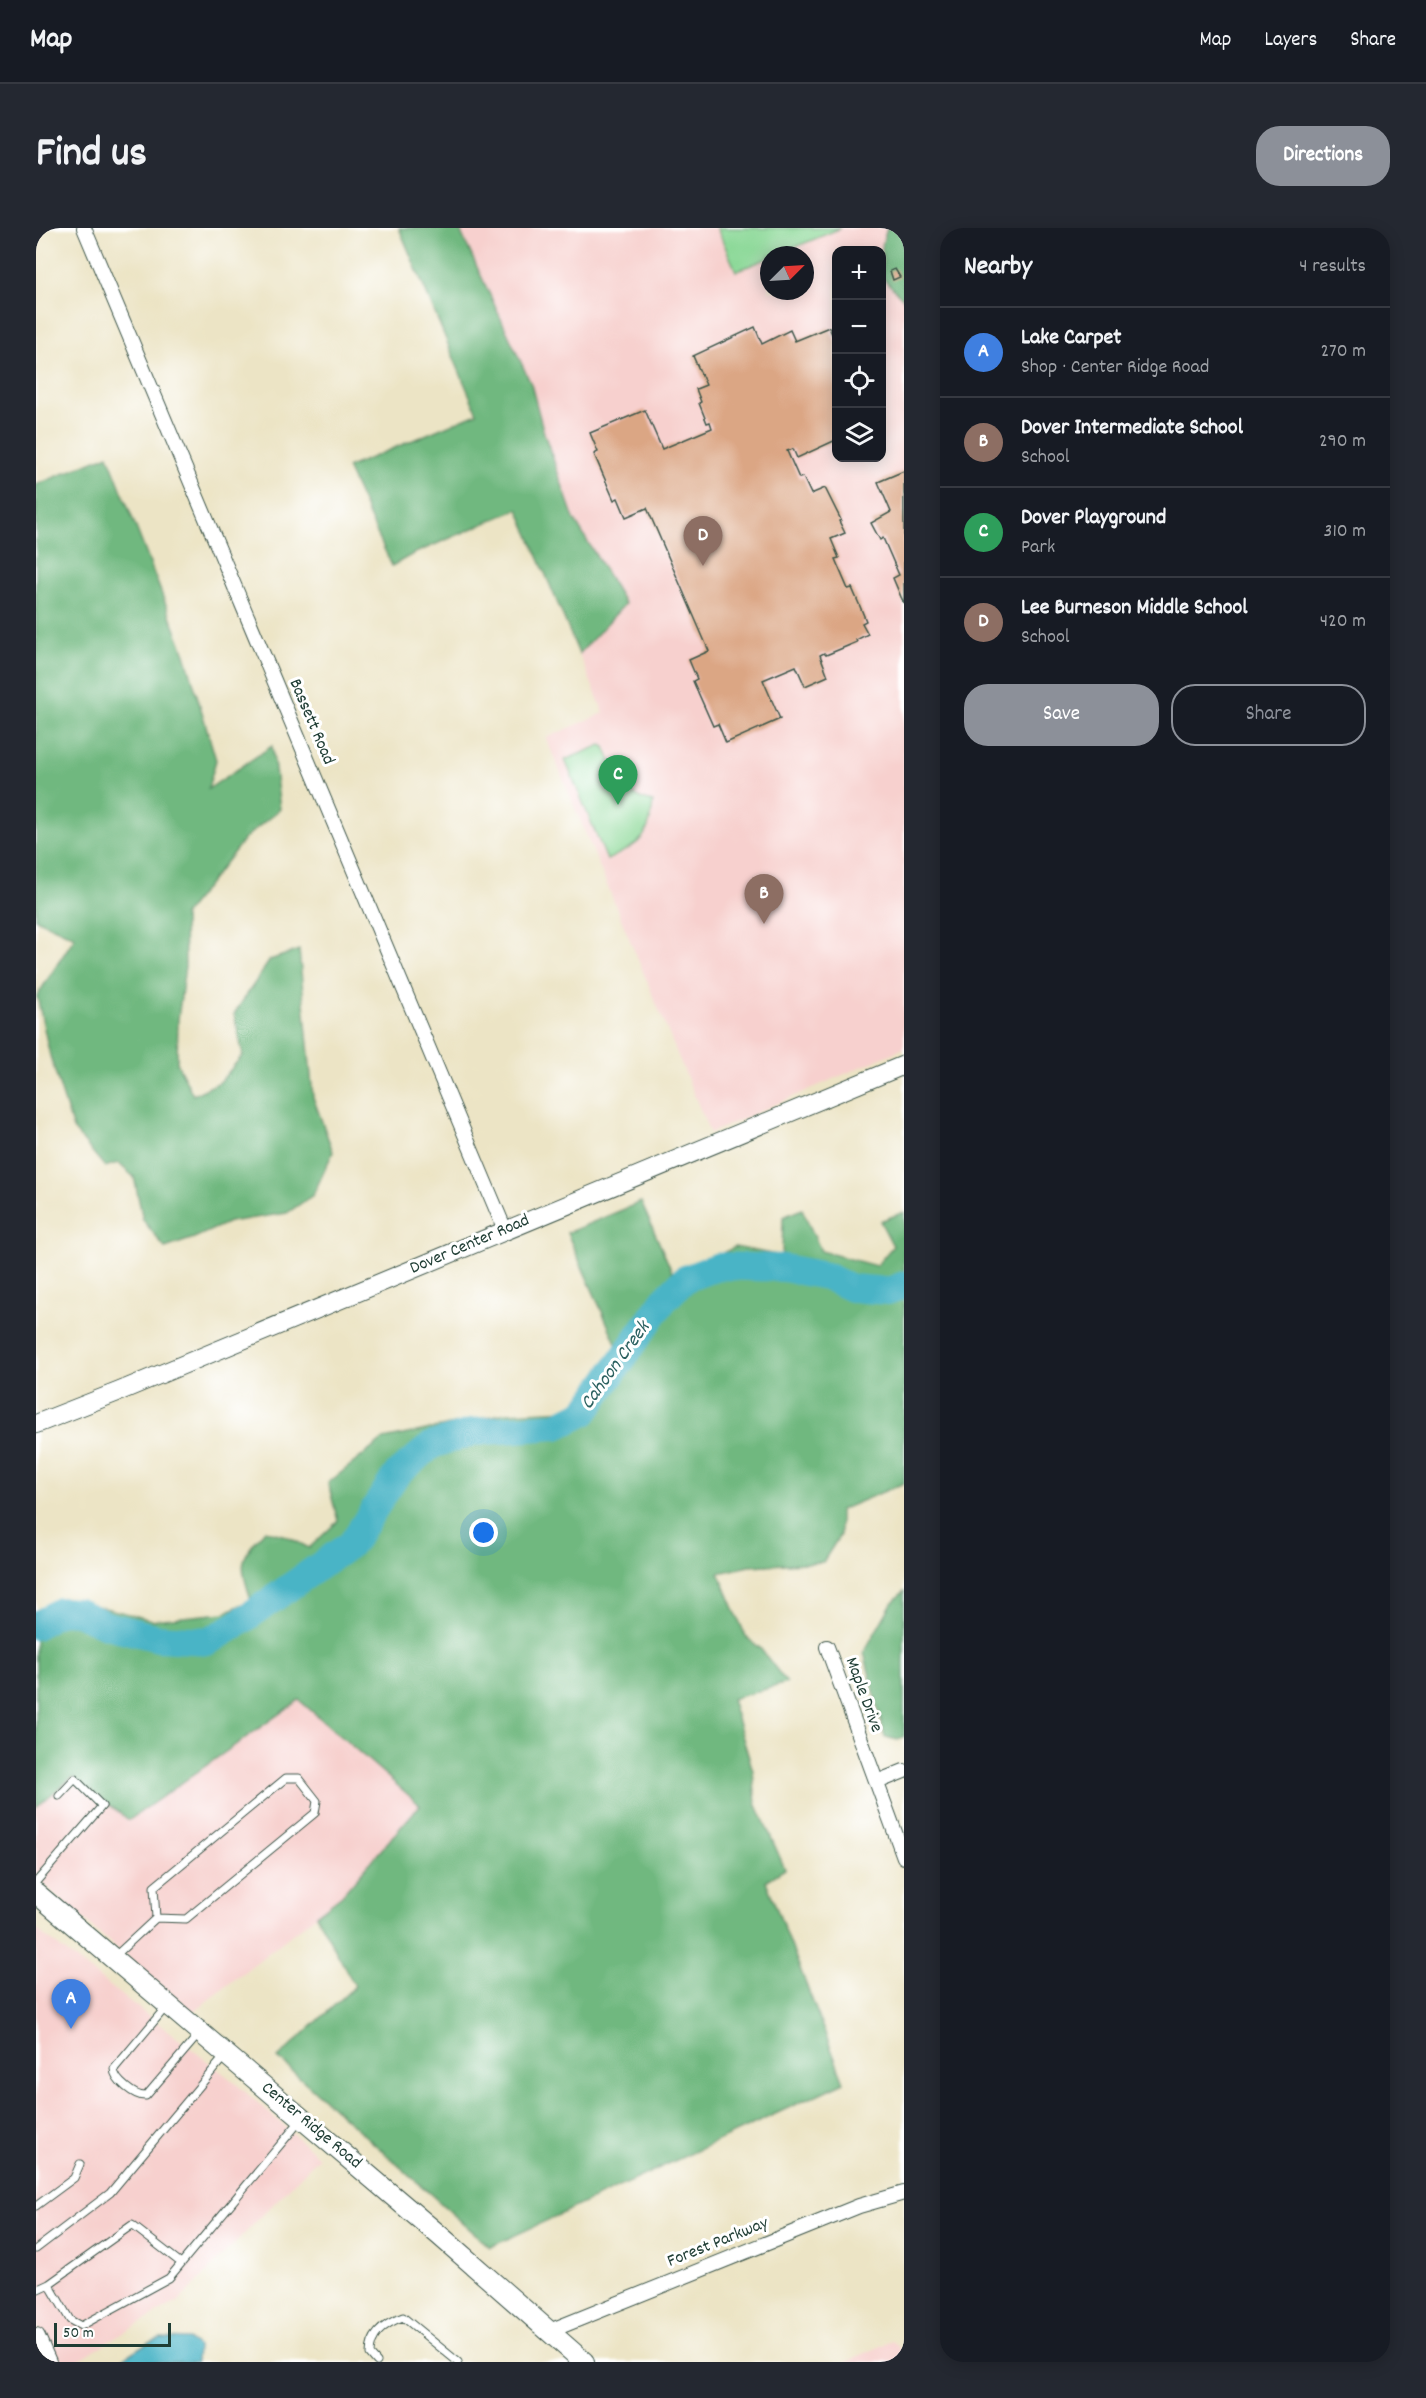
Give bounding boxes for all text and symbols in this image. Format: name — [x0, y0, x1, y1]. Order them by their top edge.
text: Map — [30, 21, 72, 61]
text: Map — [1200, 26, 1231, 56]
text: Layers — [1264, 26, 1317, 56]
text: Share — [1350, 26, 1396, 56]
text: Find us — [36, 126, 147, 186]
button: Directions — [1256, 126, 1390, 186]
north arrow — [760, 246, 814, 300]
map controls — [832, 246, 886, 462]
button: + — [832, 246, 886, 300]
text: Nearby — [964, 249, 1032, 286]
text: 4 results — [1299, 253, 1366, 281]
button: − — [832, 300, 886, 354]
text: Lake Carpet — [1021, 323, 1121, 354]
text: A — [978, 338, 989, 366]
text: 270 m — [1320, 338, 1366, 366]
button: locate — [832, 354, 886, 408]
text: Shop · Center Ridge Road — [1021, 354, 1209, 382]
button: layers — [832, 408, 886, 462]
text: Dover Intermediate School — [1021, 413, 1243, 444]
text: B — [979, 428, 988, 456]
text: 290 m — [1319, 428, 1366, 456]
text: School — [1021, 444, 1070, 472]
text: Dover Playground — [1021, 503, 1166, 534]
pin: D — [684, 516, 722, 566]
text: C — [979, 518, 988, 546]
text: 310 m — [1324, 518, 1366, 546]
text: Park — [1021, 534, 1055, 562]
text: Lee Burneson Middle School — [1021, 593, 1248, 624]
text: D — [978, 608, 989, 636]
text: 420 m — [1320, 608, 1366, 636]
text: School — [1021, 624, 1070, 652]
street label: Bassett Road — [282, 675, 340, 769]
button: Save — [964, 684, 1159, 746]
button: Share — [1171, 684, 1366, 746]
pin: C — [598, 756, 638, 805]
pin: B — [744, 874, 784, 924]
street label: Dover Center Road — [406, 1209, 534, 1281]
water label: Cahoon Creek — [574, 1315, 659, 1416]
your location — [469, 1518, 498, 1547]
street label: Maple Drive — [838, 1654, 888, 1736]
pin: A — [51, 1980, 90, 2029]
street label: Center Ridge Road — [255, 2076, 367, 2176]
street label: Forest Parkway — [664, 2211, 773, 2275]
scale bar — [54, 2320, 171, 2348]
text: 50 m — [63, 2322, 94, 2345]

